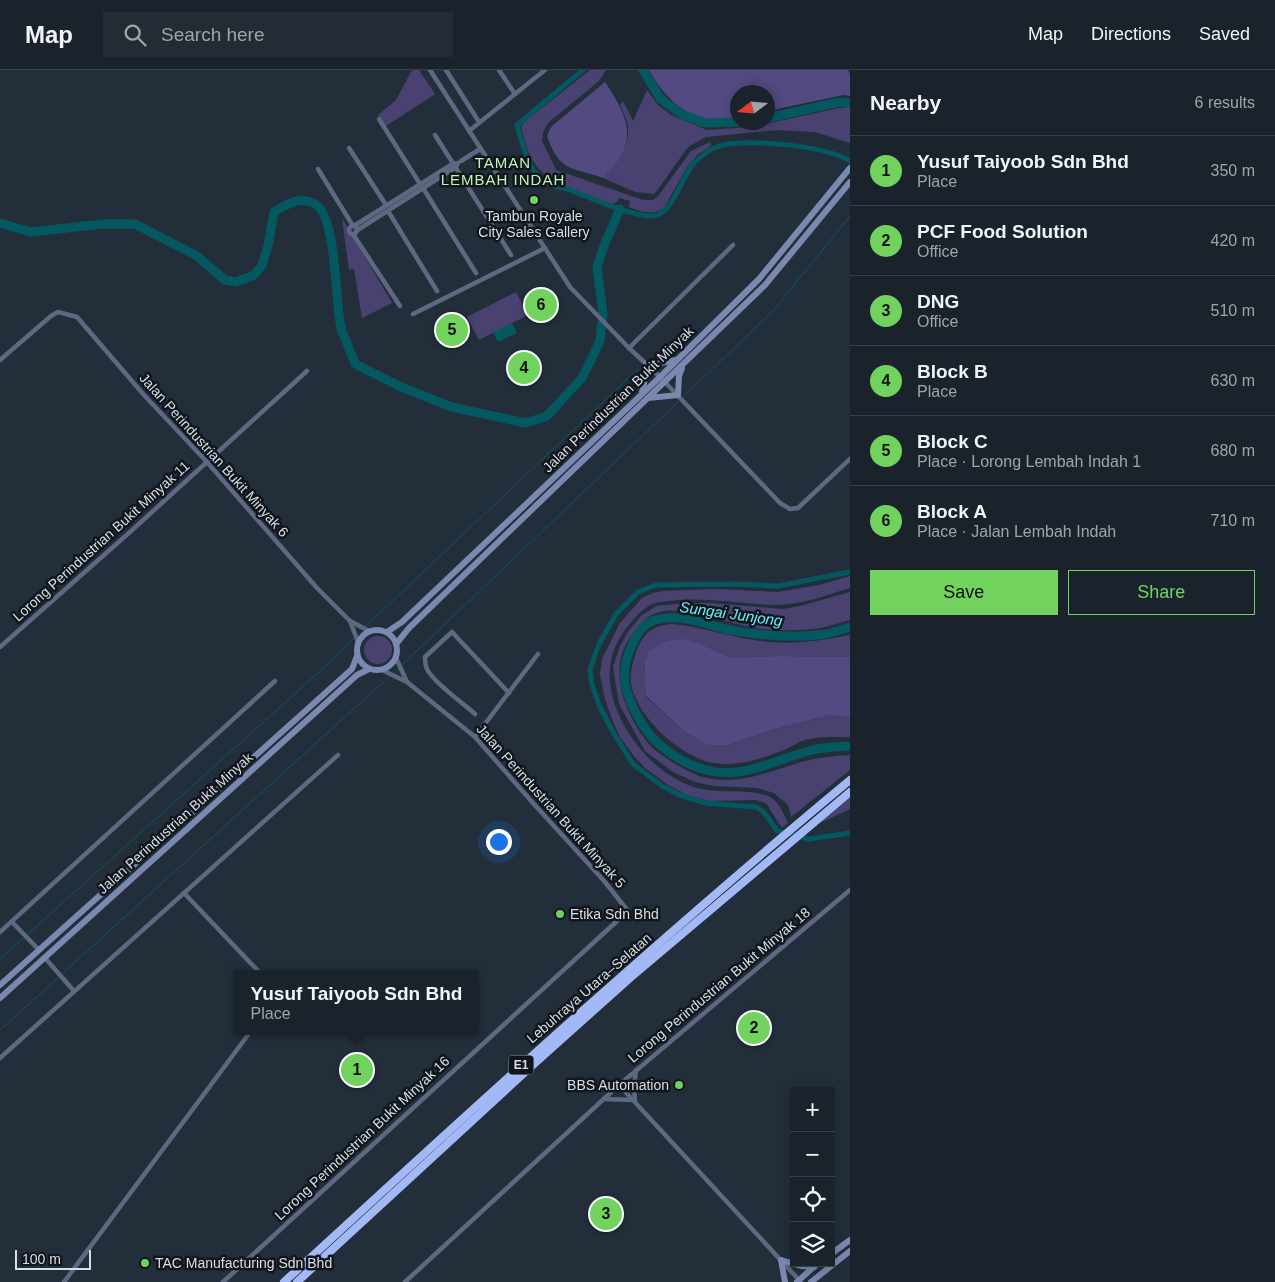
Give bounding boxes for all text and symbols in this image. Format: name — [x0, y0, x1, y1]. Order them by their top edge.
search box — [103, 12, 453, 57]
text: Map — [25, 21, 73, 48]
icon: search — [121, 21, 149, 49]
text: Search here — [161, 24, 265, 45]
text: Map — [1028, 24, 1063, 44]
text: Directions — [1091, 24, 1171, 44]
text: Saved — [1199, 24, 1250, 44]
north arrow — [730, 85, 775, 130]
text: Nearby — [870, 91, 941, 114]
text: 6 results — [1195, 94, 1255, 111]
text: Yusuf Taiyoob Sdn Bhd — [917, 151, 1129, 172]
district label: TAMAN LEMBAH INDAH — [441, 154, 565, 188]
text: 1 — [882, 162, 890, 179]
text: 350 m — [1211, 162, 1255, 179]
text: Place — [917, 173, 957, 190]
marker: Tambun Royale City Sales Gallery — [528, 194, 540, 206]
place label: Tambun Royale City Sales Gallery — [478, 208, 590, 240]
text: PCF Food Solution — [917, 221, 1088, 242]
text: 2 — [882, 232, 890, 249]
text: 420 m — [1211, 232, 1255, 249]
text: Office — [917, 243, 959, 260]
pin: 6 — [525, 286, 557, 324]
text: DNG — [917, 291, 959, 312]
text: 3 — [882, 302, 890, 319]
text: 510 m — [1211, 302, 1255, 319]
pin: 5 — [436, 311, 468, 349]
text: Office — [917, 313, 959, 330]
street label: Jalan Perindustrian Bukit Minyak — [539, 322, 697, 475]
pin: 4 — [508, 349, 540, 387]
text: Block B — [917, 361, 988, 382]
street label: Jalan Perindustrian Bukit Minyak 6 — [136, 370, 292, 540]
text: 4 — [882, 372, 890, 389]
text: 630 m — [1211, 372, 1255, 389]
text: Place — [917, 383, 957, 400]
text: Block C — [917, 431, 988, 452]
text: 5 — [882, 442, 890, 459]
text: 680 m — [1211, 442, 1255, 459]
text: Place · Lorong Lembah Indah 1 — [917, 453, 1141, 470]
street label: Lorong Perindustrian Bukit Minyak 11 — [10, 457, 193, 624]
text: Block A — [917, 501, 987, 522]
text: 6 — [882, 512, 890, 529]
text: 710 m — [1211, 512, 1255, 529]
text: Place · Jalan Lembah Indah — [917, 523, 1116, 540]
button: Save — [870, 570, 1058, 615]
button: Share — [1068, 570, 1255, 615]
water label: Sungai Junjong — [679, 598, 784, 629]
street label: Jalan Perindustrian Bukit Minyak 5 — [473, 721, 629, 891]
street label: Jalan Perindustrian Bukit Minyak — [94, 748, 257, 897]
your location — [486, 829, 512, 855]
street label: Lorong Perindustrian Bukit Minyak 18 — [625, 904, 813, 1066]
place label: Etika Sdn Bhd — [570, 906, 659, 922]
marker: Etika Sdn Bhd — [554, 908, 566, 920]
street label: Lebuhraya Utara–Selatan — [524, 930, 654, 1046]
popup — [234, 970, 479, 1035]
text: Yusuf Taiyoob Sdn Bhd — [251, 983, 462, 1004]
text: Place — [251, 1005, 291, 1022]
pin: 2 — [738, 1009, 770, 1047]
pin: 1 — [341, 1051, 373, 1089]
street label: Lorong Perindustrian Bukit Minyak 16 — [271, 1053, 453, 1223]
road number: E1 — [508, 1056, 534, 1074]
place label: BBS Automation — [567, 1077, 669, 1093]
marker: BBS Automation — [673, 1079, 685, 1091]
map controls — [790, 1087, 835, 1267]
button: + — [790, 1087, 835, 1132]
button: − — [790, 1132, 835, 1177]
button: locate — [790, 1177, 835, 1222]
pin: 3 — [590, 1195, 622, 1233]
button: layers — [790, 1222, 835, 1267]
scale bar — [15, 1247, 91, 1270]
text: 100 m — [22, 1251, 61, 1267]
place label: TAC Manufacturing Sdn Bhd — [155, 1255, 332, 1271]
marker: TAC Manufacturing Sdn Bhd — [139, 1257, 151, 1269]

